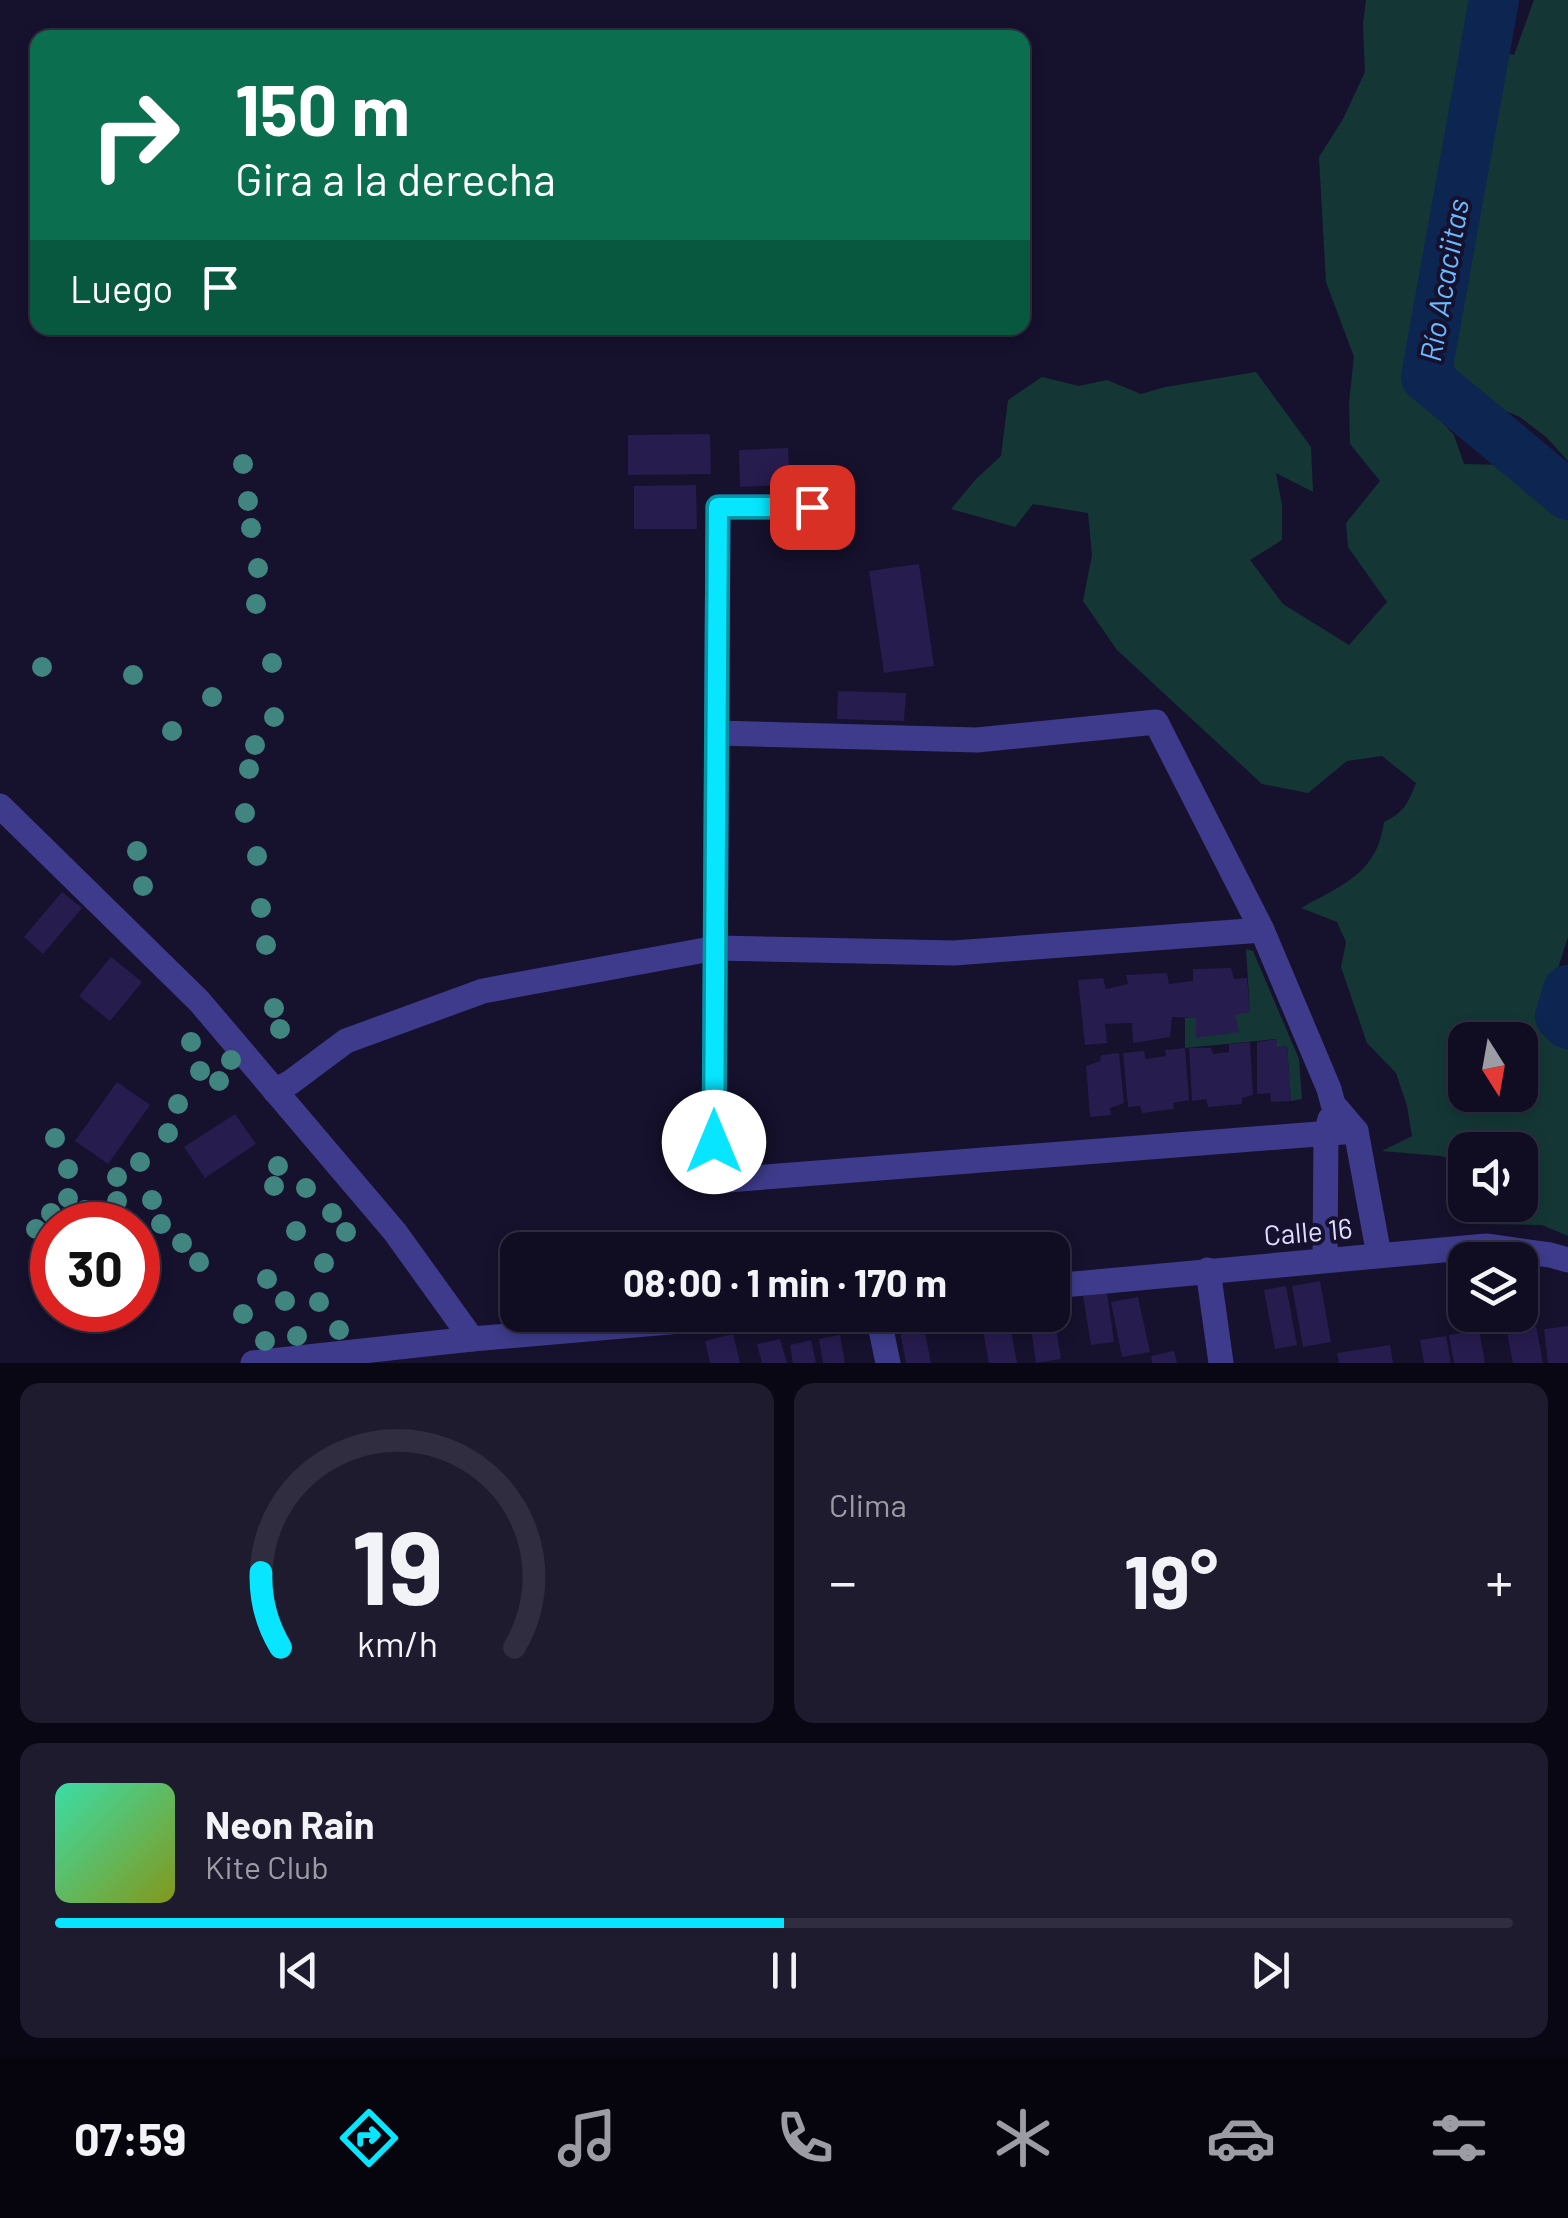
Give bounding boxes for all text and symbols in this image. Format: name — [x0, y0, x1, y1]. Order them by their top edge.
text: 150 m — [235, 66, 410, 150]
icon: right — [70, 70, 200, 200]
text: Gira a la derecha — [235, 151, 556, 205]
water label: Río Acaciitas — [1411, 196, 1475, 364]
icon: arrive — [193, 260, 248, 315]
text: Luego — [70, 265, 173, 311]
pin — [770, 465, 855, 550]
icon: arrive — [785, 480, 840, 535]
north arrow — [1448, 1022, 1538, 1112]
map controls — [1448, 1022, 1538, 1332]
position arrow — [662, 1090, 766, 1194]
button: sound — [1448, 1132, 1538, 1222]
speed limit sign: 30 — [30, 1202, 160, 1332]
street label: Calle 16 — [1262, 1210, 1354, 1252]
button: layers — [1448, 1242, 1538, 1332]
text: 08:00 · 1 min · 170 m — [623, 1259, 947, 1305]
text: Clima — [829, 1485, 907, 1523]
text: 19 — [351, 1501, 443, 1626]
text: 19° — [1124, 1534, 1218, 1624]
text: − — [829, 1547, 857, 1613]
text: + — [1485, 1547, 1513, 1613]
text: km/h — [357, 1621, 437, 1664]
text: Neon Rain — [205, 1801, 374, 1847]
text: Kite Club — [205, 1847, 329, 1885]
icon: previous — [271, 1943, 326, 1998]
icon: pause — [757, 1943, 812, 1998]
icon: next — [1243, 1943, 1298, 1998]
icon: directions — [334, 2103, 404, 2173]
icon: music — [552, 2103, 622, 2173]
icon: phone — [770, 2103, 840, 2173]
icon: climate — [988, 2103, 1058, 2173]
icon: car — [1206, 2103, 1276, 2173]
icon: filters — [1424, 2103, 1494, 2173]
text: 07:59 — [74, 2111, 186, 2165]

